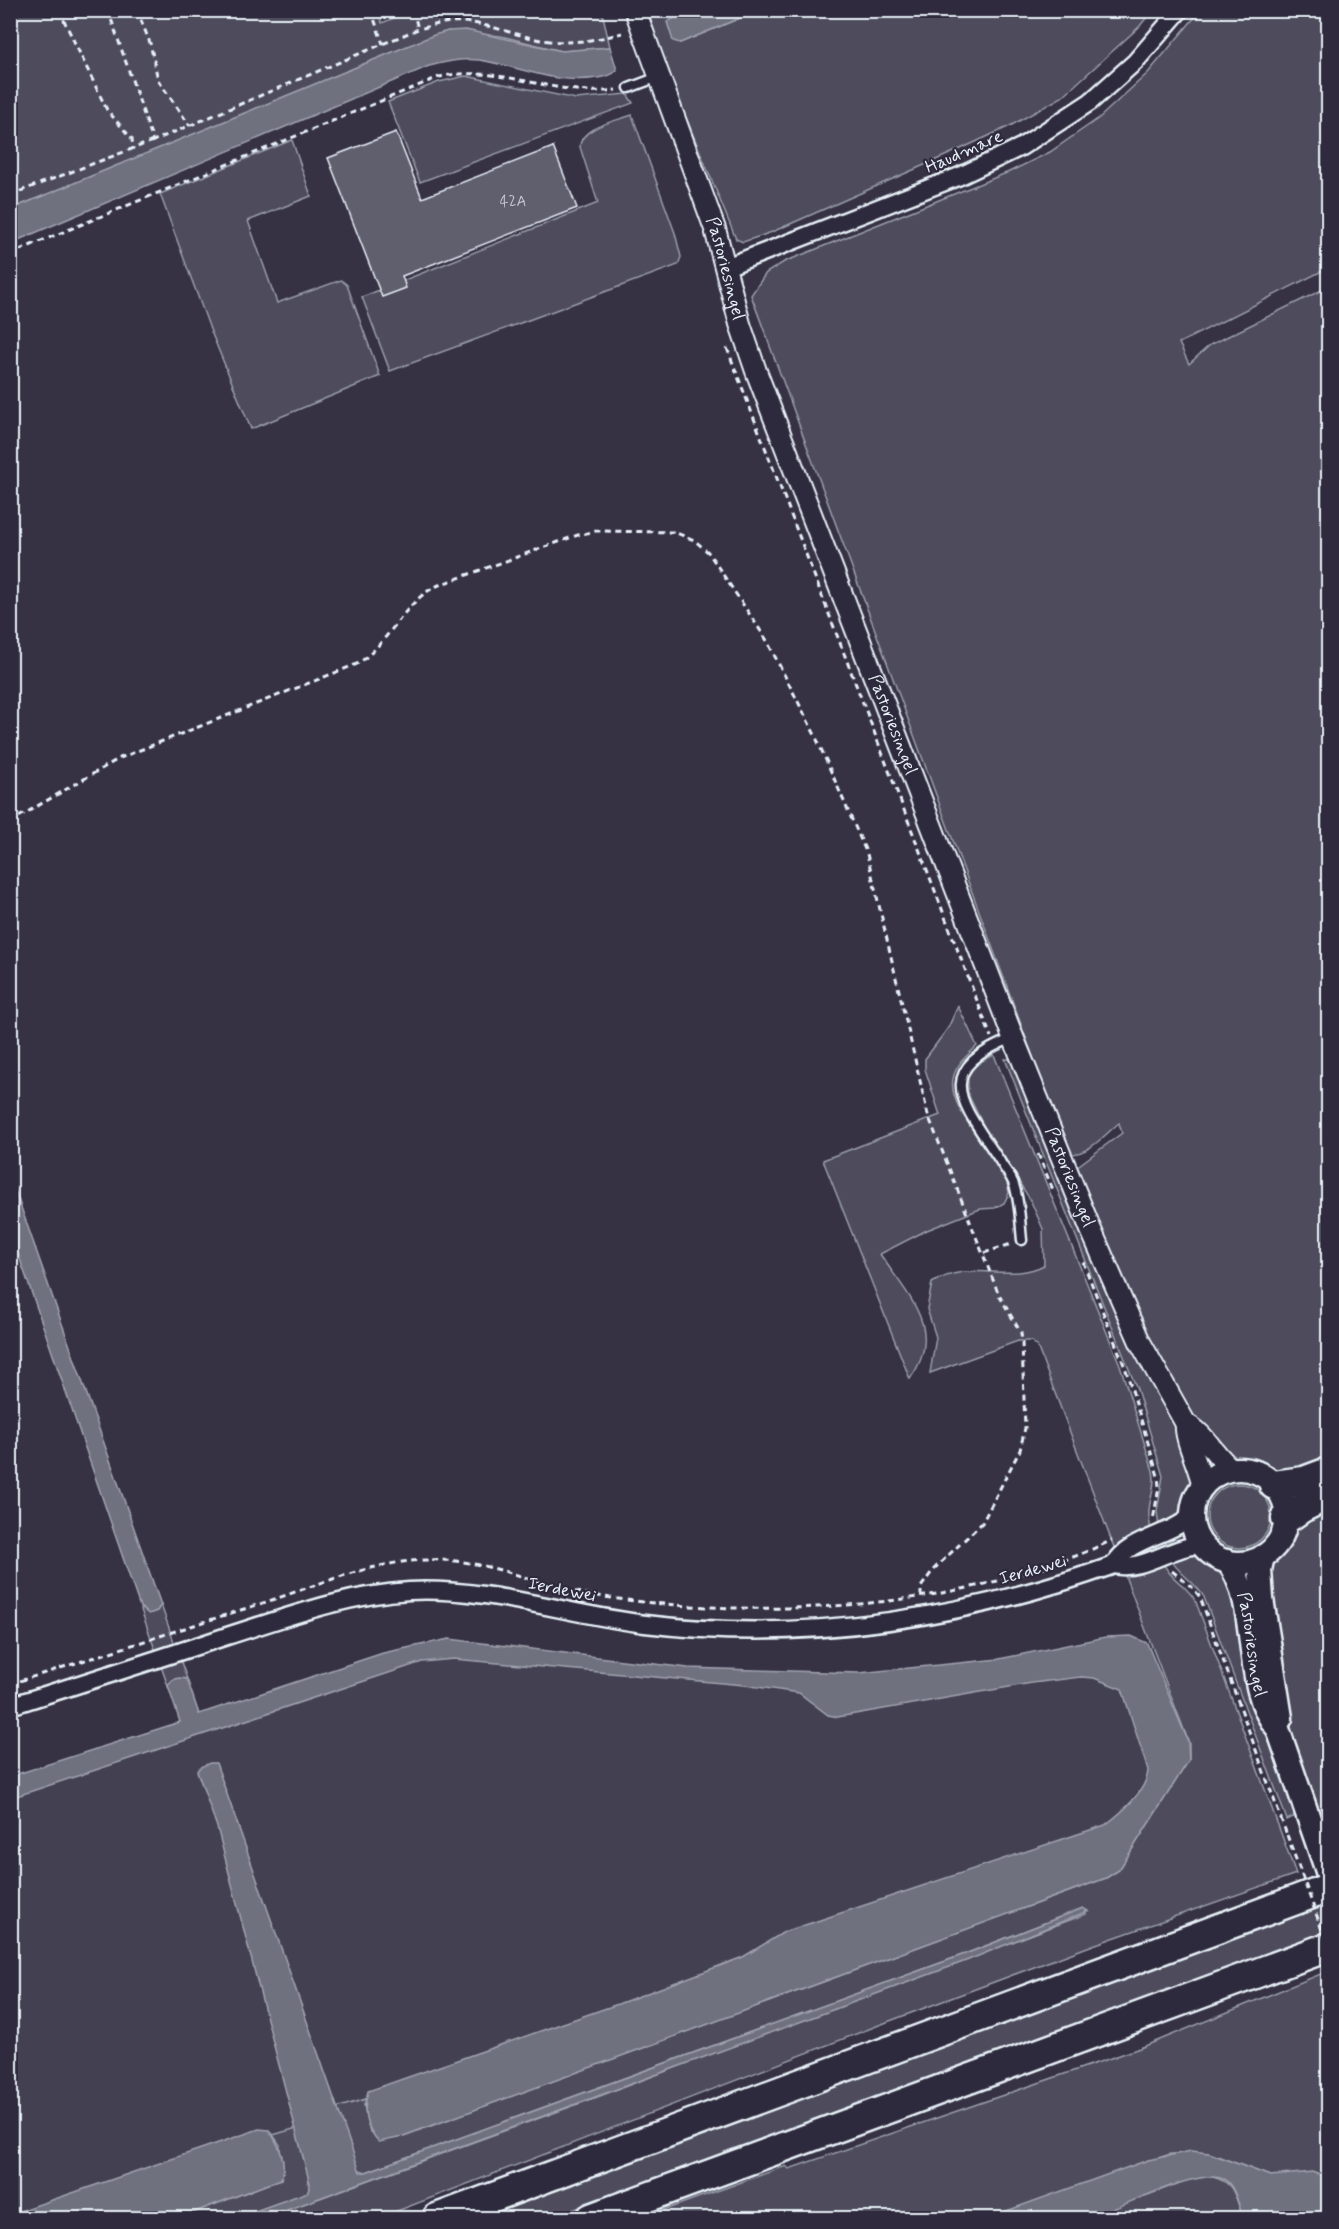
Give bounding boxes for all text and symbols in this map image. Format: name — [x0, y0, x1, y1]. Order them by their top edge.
street label: Haudmare — [921, 124, 1007, 180]
house number: 42A — [500, 192, 526, 212]
street label: Pastoriesingel — [700, 214, 750, 322]
street label: Pastoriesingel — [862, 671, 923, 778]
street label: Pastoriesingel — [1039, 1124, 1100, 1230]
street label: Ierdewei — [997, 1549, 1069, 1591]
street label: Ierdewei — [526, 1572, 598, 1608]
street label: Pastoriesingel — [1231, 1590, 1272, 1700]

